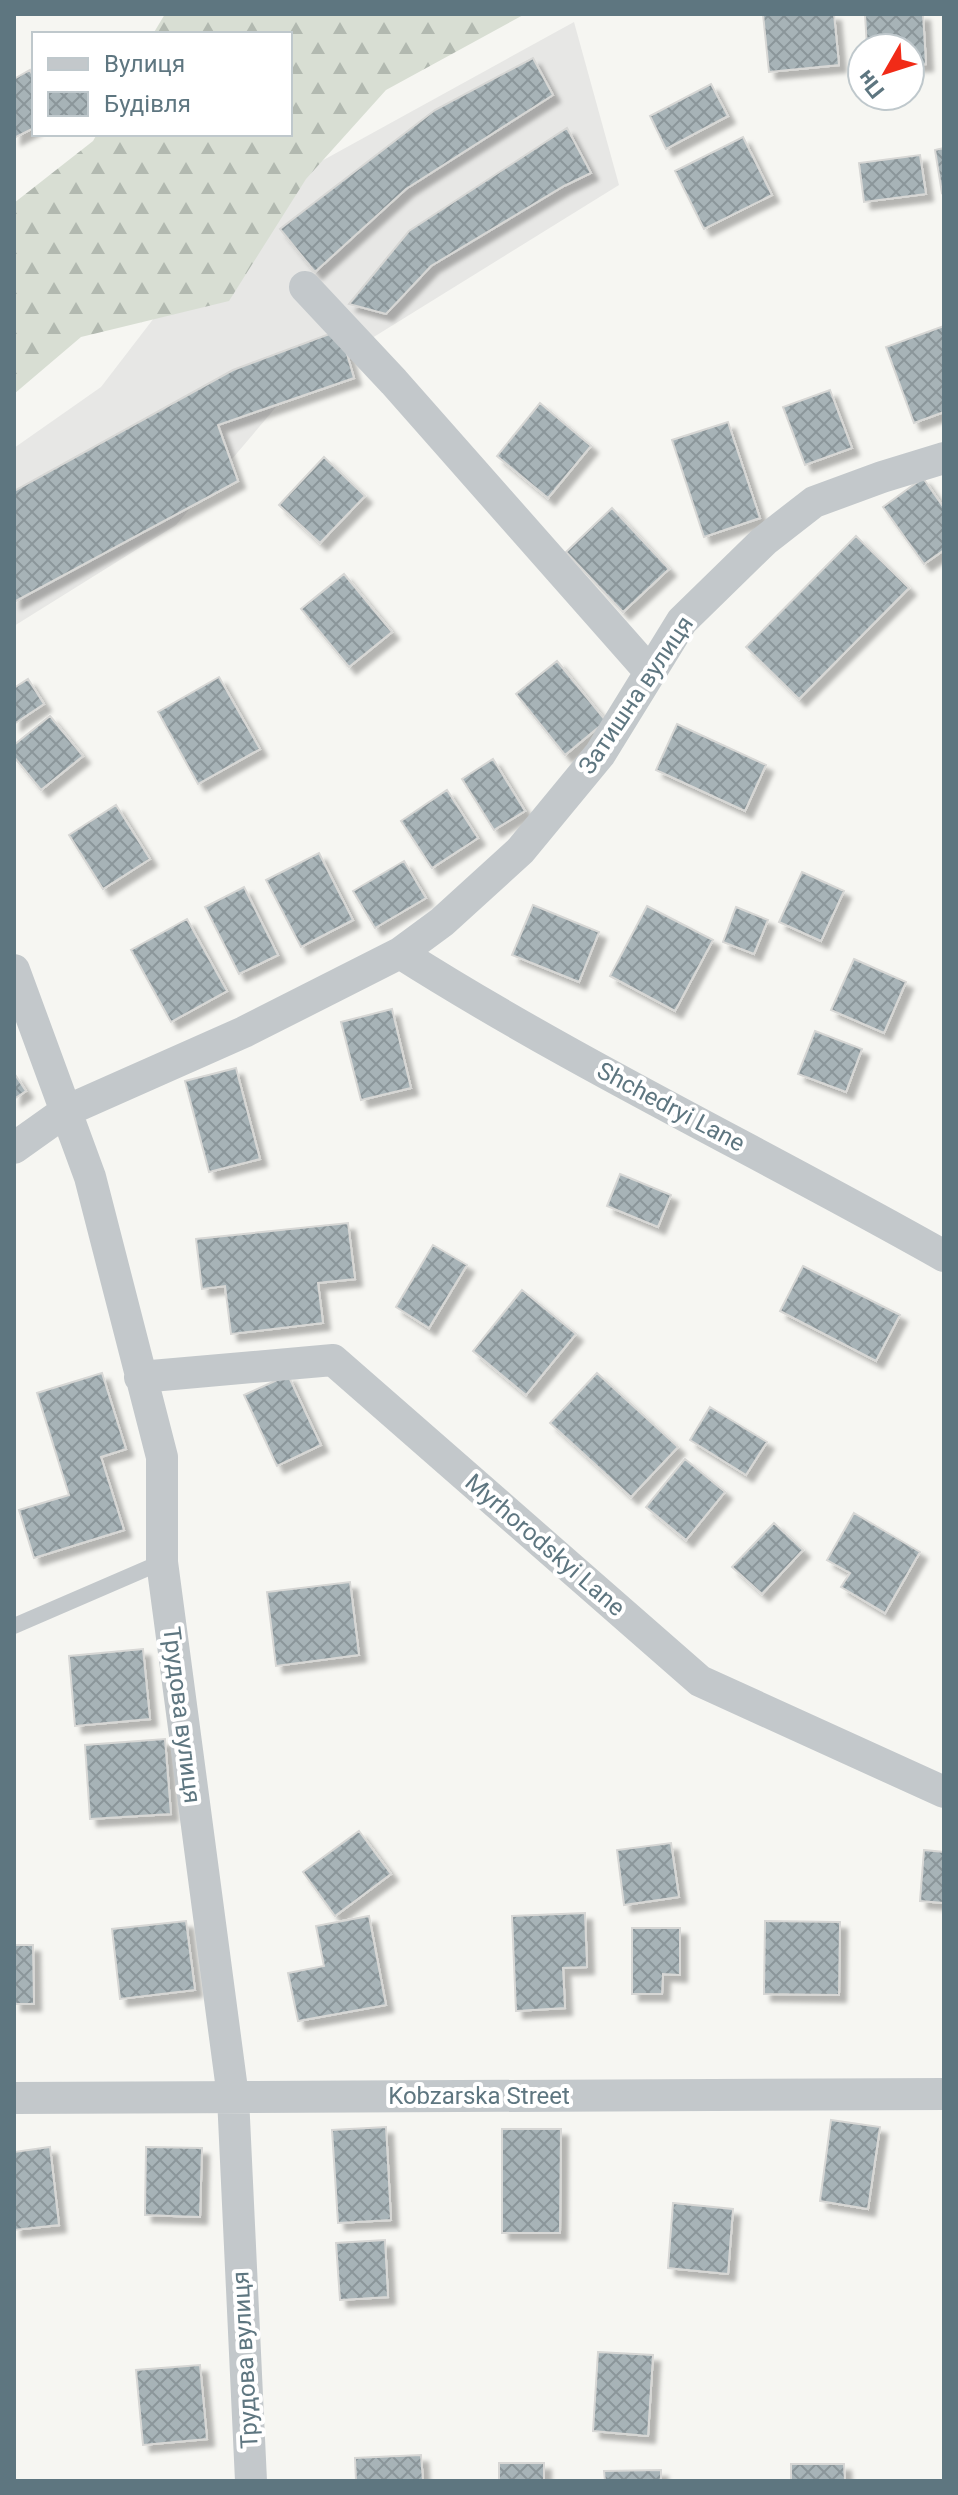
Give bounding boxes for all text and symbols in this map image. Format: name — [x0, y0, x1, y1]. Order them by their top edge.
legend — [32, 32, 292, 136]
north arrow — [846, 32, 926, 112]
text: Вулиця — [104, 50, 185, 78]
text: Пн — [852, 66, 889, 103]
text: Будівля — [104, 90, 191, 118]
street label: Затишна вулиця — [573, 611, 699, 779]
street label: Shchedryi Lane — [592, 1056, 750, 1158]
street label: Myrhorodskyi Lane — [460, 1468, 630, 1622]
street label: Трудова вулиця — [157, 1625, 207, 1805]
street label: Kobzarska Street — [388, 2082, 570, 2110]
street label: Трудова вулиця — [226, 2271, 264, 2449]

